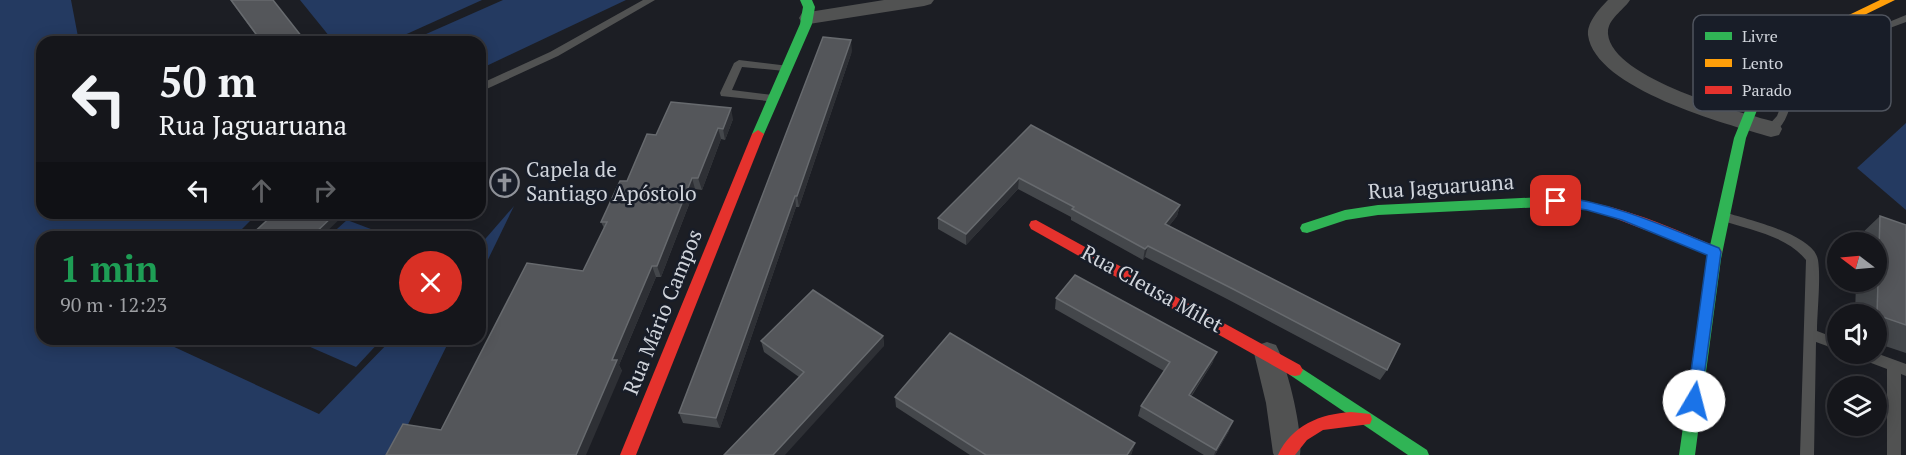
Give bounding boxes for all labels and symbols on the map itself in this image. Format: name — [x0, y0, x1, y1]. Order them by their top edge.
legend — [1693, 15, 1891, 111]
text: Livre — [1742, 25, 1778, 47]
text: Lento — [1742, 52, 1783, 74]
text: Parado — [1742, 79, 1792, 101]
place label: Capela de Santiago Apóstolo — [526, 155, 697, 207]
church icon: Capela de Santiago Apóstolo — [489, 166, 521, 198]
street label: Rua Jaguaruana — [1367, 167, 1515, 205]
pin — [1530, 175, 1581, 226]
street label: Rua Mário Campos — [616, 225, 708, 398]
north arrow — [1827, 232, 1887, 292]
street label: Rua Cleusa Milet — [1077, 238, 1228, 339]
position arrow — [1662, 369, 1726, 433]

